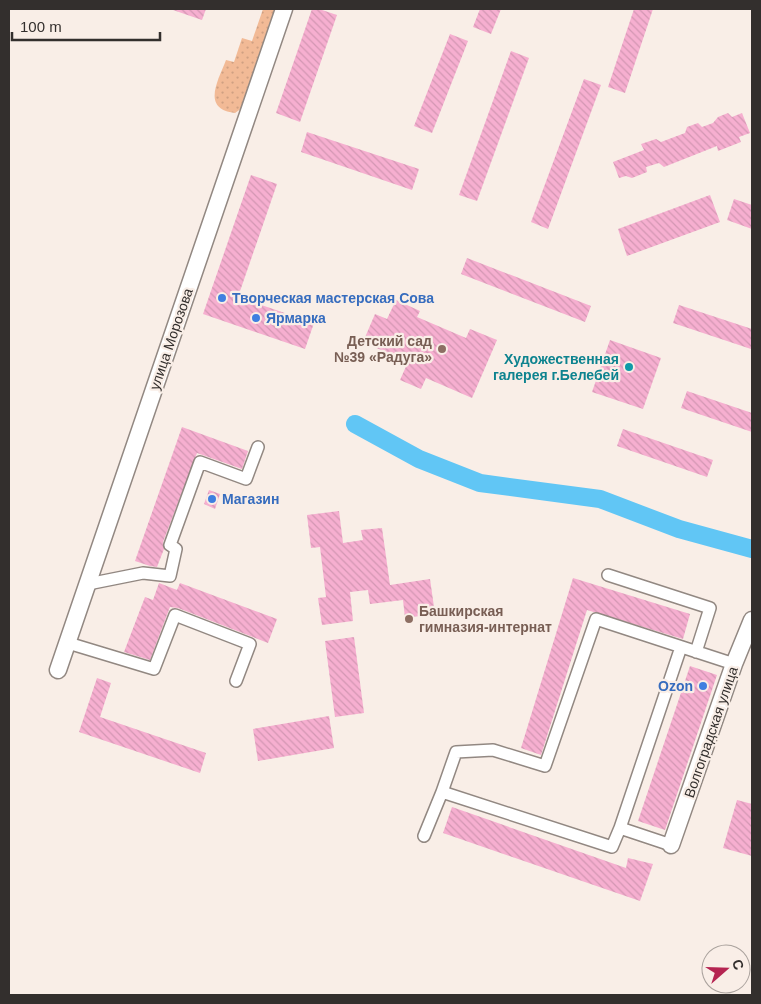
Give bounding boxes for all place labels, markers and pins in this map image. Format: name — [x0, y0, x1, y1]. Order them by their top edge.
place label: Творческая мастерская Сова — [232, 290, 434, 306]
marker: Творческая мастерская Сова — [216, 292, 228, 304]
place label: Ярмарка — [266, 310, 326, 326]
marker: Ярмарка — [250, 312, 262, 324]
place label: Детский сад №39 «Радуга» — [334, 333, 432, 365]
marker: Детский сад №39 «Радуга» — [436, 343, 448, 355]
place label: Художественная галерея г.Белебей — [493, 351, 619, 383]
marker: Художественная галерея г.Белебей — [623, 361, 635, 373]
place label: Магазин — [222, 491, 279, 507]
marker: Магазин — [206, 493, 218, 505]
place label: Башкирская гимназия-интернат — [419, 603, 552, 635]
marker: Башкирская гимназия-интернат — [403, 613, 415, 625]
place label: Ozon — [658, 678, 693, 694]
marker: Ozon — [697, 680, 709, 692]

